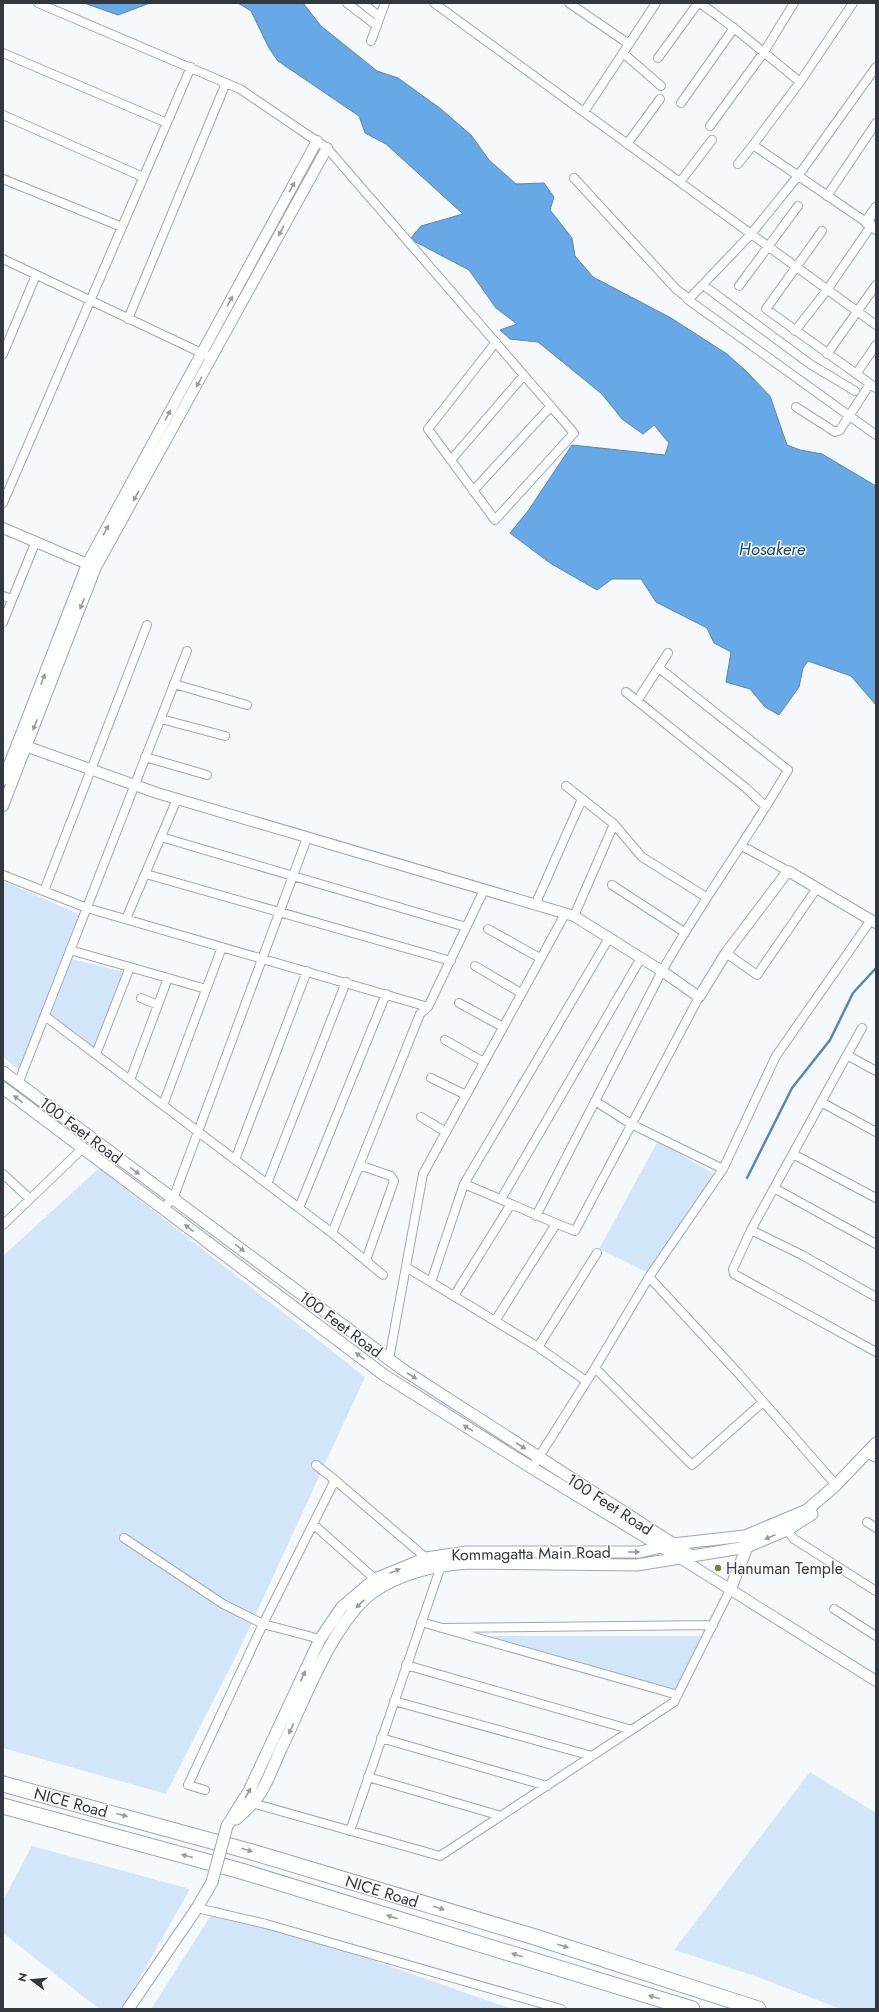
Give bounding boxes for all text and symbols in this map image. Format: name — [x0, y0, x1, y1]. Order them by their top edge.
one-way arrow — [289, 181, 296, 193]
one-way arrow — [278, 225, 284, 237]
one-way arrow — [226, 295, 233, 307]
one-way arrow — [195, 376, 202, 388]
one-way arrow — [164, 409, 171, 421]
one-way arrow — [132, 490, 139, 502]
one-way arrow — [103, 524, 109, 535]
water label: Hosakere — [739, 537, 806, 561]
one-way arrow — [79, 598, 85, 609]
one-way arrow — [40, 672, 46, 684]
one-way arrow — [31, 719, 37, 731]
street label: 100 Feet Road — [35, 1092, 127, 1169]
one-way arrow — [12, 1095, 23, 1103]
one-way arrow — [130, 1167, 141, 1175]
one-way arrow — [183, 1223, 194, 1232]
one-way arrow — [234, 1244, 245, 1253]
street label: 100 Feet Road — [295, 1286, 387, 1363]
one-way arrow — [354, 1352, 365, 1361]
one-way arrow — [406, 1372, 418, 1379]
one-way arrow — [463, 1424, 473, 1432]
one-way arrow — [516, 1442, 526, 1450]
street label: 100 Feet Road — [562, 1468, 657, 1541]
one-way arrow — [765, 1534, 776, 1540]
street label: Kommagatta Main Road — [451, 1541, 611, 1566]
one-way arrow — [628, 1549, 641, 1555]
place label: Hanuman Temple — [726, 1557, 843, 1580]
marker: Hanuman Temple — [713, 1563, 723, 1573]
one-way arrow — [389, 1567, 401, 1573]
one-way arrow — [355, 1599, 365, 1609]
one-way arrow — [300, 1670, 306, 1681]
one-way arrow — [288, 1724, 294, 1735]
street label: NICE Road — [31, 1782, 110, 1823]
one-way arrow — [244, 1787, 251, 1799]
one-way arrow — [116, 1813, 128, 1819]
one-way arrow — [241, 1847, 253, 1853]
one-way arrow — [181, 1853, 193, 1859]
street label: NICE Road — [342, 1869, 421, 1913]
one-way arrow — [433, 1905, 445, 1911]
one-way arrow — [386, 1914, 398, 1920]
one-way arrow — [557, 1943, 569, 1949]
one-way arrow — [510, 1952, 522, 1958]
north arrow — [12, 1960, 52, 2000]
text: N — [13, 1971, 31, 1984]
one-way arrow — [648, 1994, 660, 2000]

